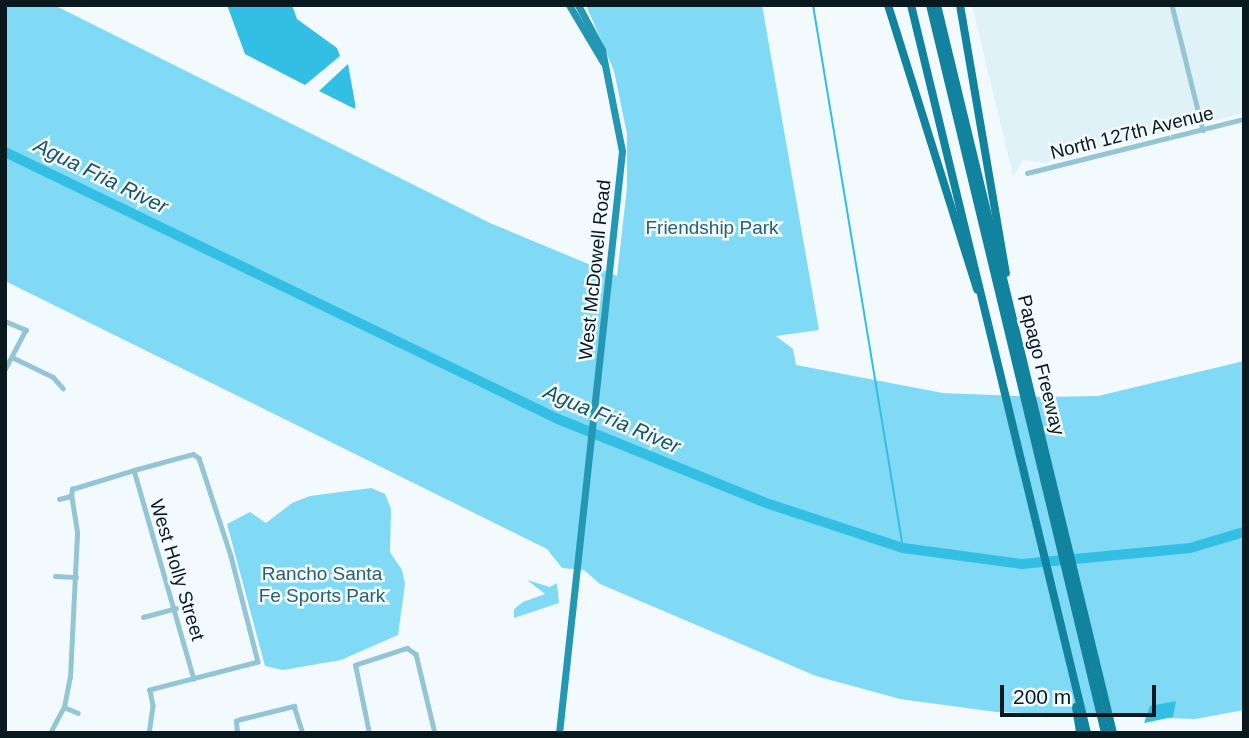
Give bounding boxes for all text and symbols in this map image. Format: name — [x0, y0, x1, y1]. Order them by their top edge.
street label: North 127th Avenue — [1047, 102, 1217, 164]
water label: Agua Fria River — [30, 133, 172, 219]
street label: West McDowell Road — [574, 179, 616, 361]
park label: Friendship Park — [645, 217, 779, 239]
street label: Papago Freeway — [1013, 293, 1069, 437]
water label: Agua Fria River — [540, 379, 684, 459]
street label: West Holly Street — [145, 497, 209, 643]
park label: Rancho Santa Fe Sports Park — [259, 563, 385, 607]
scale bar — [1004, 672, 1160, 716]
text: 200 m — [1013, 685, 1071, 708]

